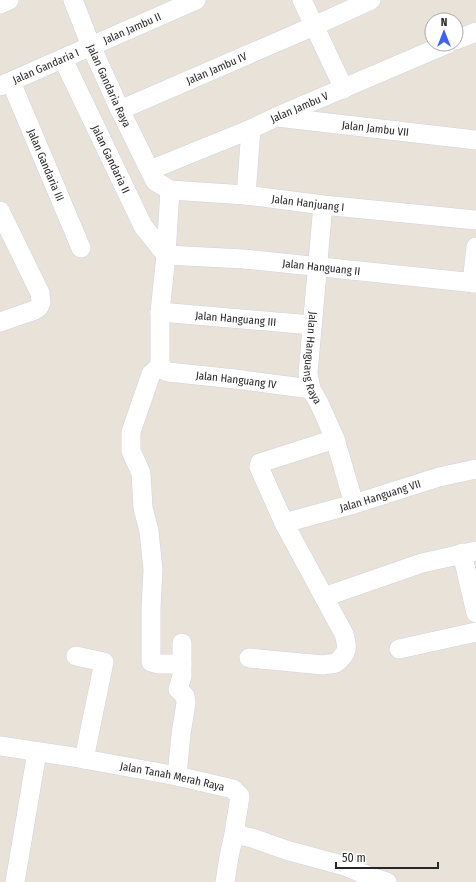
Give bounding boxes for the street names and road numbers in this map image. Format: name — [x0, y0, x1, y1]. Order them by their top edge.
street label: Jalan Jambu II — [101, 10, 163, 47]
street label: Jalan Gandaria Raya — [85, 42, 134, 129]
street label: Jalan Gandaria I — [11, 46, 81, 86]
street label: Jalan Jambu IV — [184, 49, 249, 87]
street label: Jalan Jambu V — [268, 89, 330, 125]
street label: Jalan Jambu VII — [341, 118, 410, 139]
street label: Jalan Gandaria II — [89, 123, 133, 195]
street label: Jalan Gandaria III — [25, 127, 67, 203]
street label: Jalan Hanjuang I — [271, 192, 345, 214]
street label: Jalan Hanguang II — [282, 256, 361, 277]
street label: Jalan Hanguang III — [195, 309, 277, 328]
street label: Jalan Hanguang Raya — [301, 311, 325, 406]
street label: Jalan Hanguang IV — [195, 368, 278, 391]
street label: Jalan Hanguang VII — [338, 477, 422, 514]
street label: Jalan Tanah Merah Raya — [119, 759, 226, 793]

